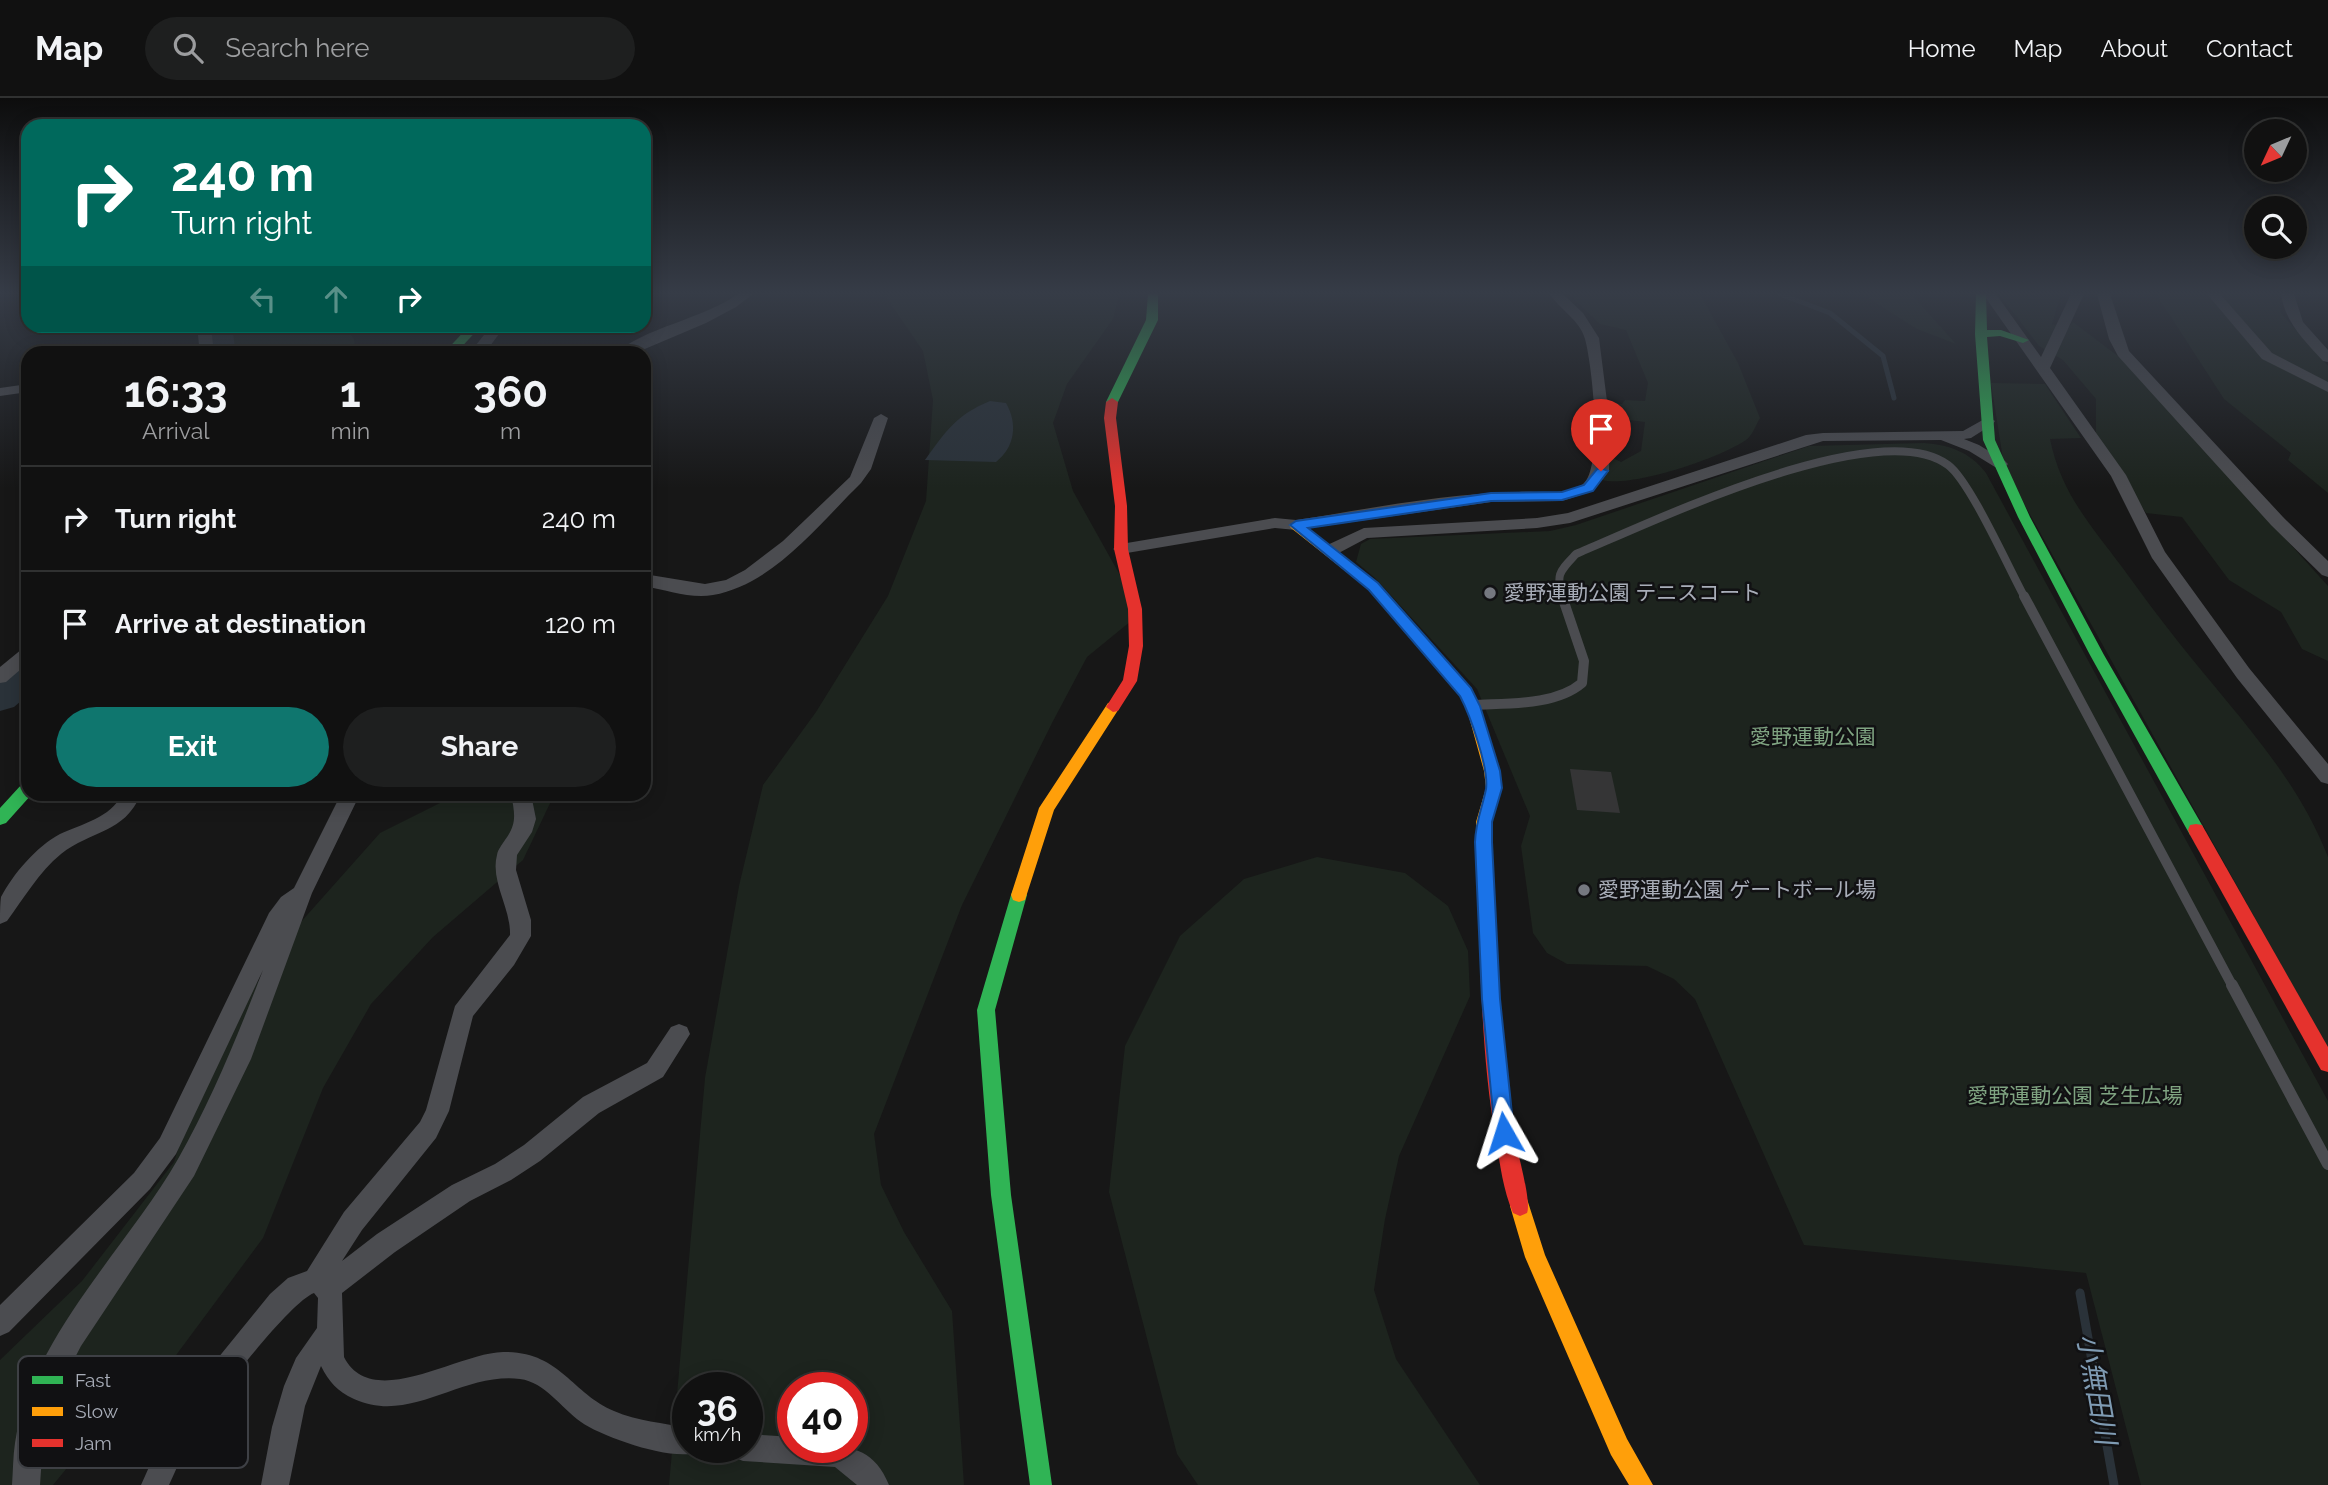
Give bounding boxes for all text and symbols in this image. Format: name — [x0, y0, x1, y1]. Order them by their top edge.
search box — [145, 17, 635, 80]
text: Map — [35, 29, 103, 68]
icon: search — [169, 29, 207, 67]
text: Search here — [225, 33, 370, 63]
text: Home — [1908, 34, 1976, 63]
text: Map — [2014, 34, 2062, 63]
text: About — [2100, 34, 2168, 63]
text: Contact — [2206, 34, 2293, 63]
north arrow — [2244, 119, 2306, 182]
map controls — [2244, 119, 2307, 259]
text: 240 m — [171, 145, 314, 202]
icon: right — [56, 147, 147, 238]
button: search — [2244, 196, 2307, 259]
text: Turn right — [171, 204, 312, 241]
icon: left — [244, 280, 282, 318]
icon: ahead — [317, 280, 355, 318]
icon: right — [390, 280, 428, 318]
text: 16:33 — [124, 368, 228, 417]
text: 1 — [340, 368, 361, 417]
text: 360 — [473, 368, 548, 417]
pin — [1571, 399, 1631, 471]
icon: arrive — [1582, 410, 1620, 448]
text: Arrival — [142, 417, 210, 444]
text: min — [331, 417, 370, 444]
text: m — [500, 417, 521, 444]
icon: right — [56, 500, 94, 538]
text: Turn right — [115, 504, 236, 534]
text: 240 m — [542, 504, 616, 534]
place label: 愛野運動公園 テニスコート — [1504, 580, 1761, 605]
marker: 愛野運動公園 テニスコート — [1482, 585, 1498, 601]
icon: arrive — [56, 605, 94, 643]
text: Arrive at destination — [115, 609, 366, 639]
text: 120 m — [545, 609, 616, 639]
button: Exit — [56, 707, 329, 787]
button: Share — [343, 707, 616, 787]
park label: 愛野運動公園 — [1750, 724, 1876, 749]
place label: 愛野運動公園 ゲートボール場 — [1598, 877, 1876, 902]
marker: 愛野運動公園 ゲートボール場 — [1576, 882, 1592, 898]
park label: 愛野運動公園 芝生広場 — [1967, 1083, 2183, 1108]
position arrow — [1467, 1096, 1541, 1170]
water label: 小無田川 — [2071, 1331, 2123, 1450]
legend — [18, 1356, 248, 1468]
text: Fast — [75, 1369, 111, 1391]
speed limit sign: 40 — [777, 1372, 868, 1463]
text: 36 — [697, 1388, 738, 1429]
text: Slow — [75, 1400, 119, 1422]
text: km/h — [694, 1424, 741, 1445]
text: Jam — [75, 1432, 112, 1454]

